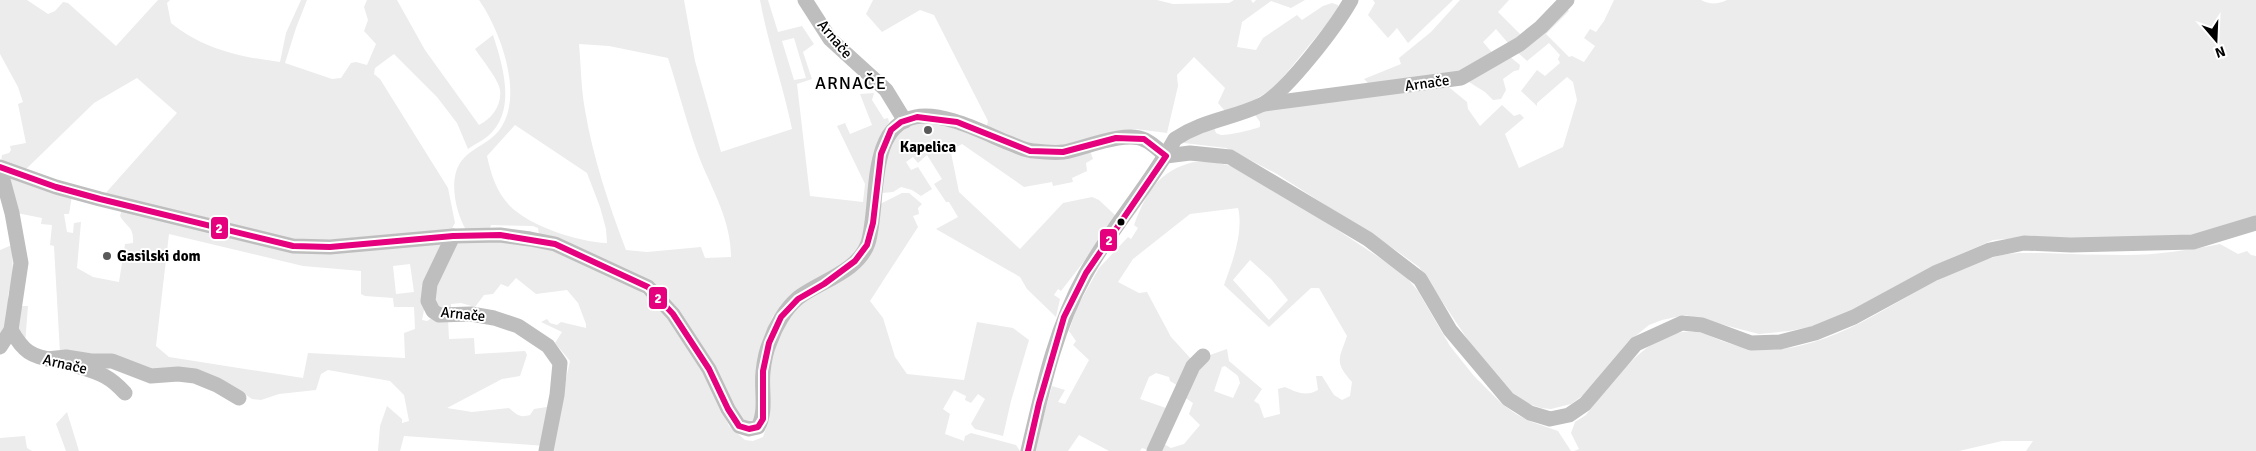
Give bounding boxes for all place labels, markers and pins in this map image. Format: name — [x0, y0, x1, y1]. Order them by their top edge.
marker: Kapelica — [922, 124, 934, 136]
place label: Kapelica — [900, 138, 956, 156]
unlabelled marker — [1116, 217, 1126, 227]
place label: Gasilski dom — [117, 247, 201, 265]
marker: Gasilski dom — [101, 250, 113, 262]

